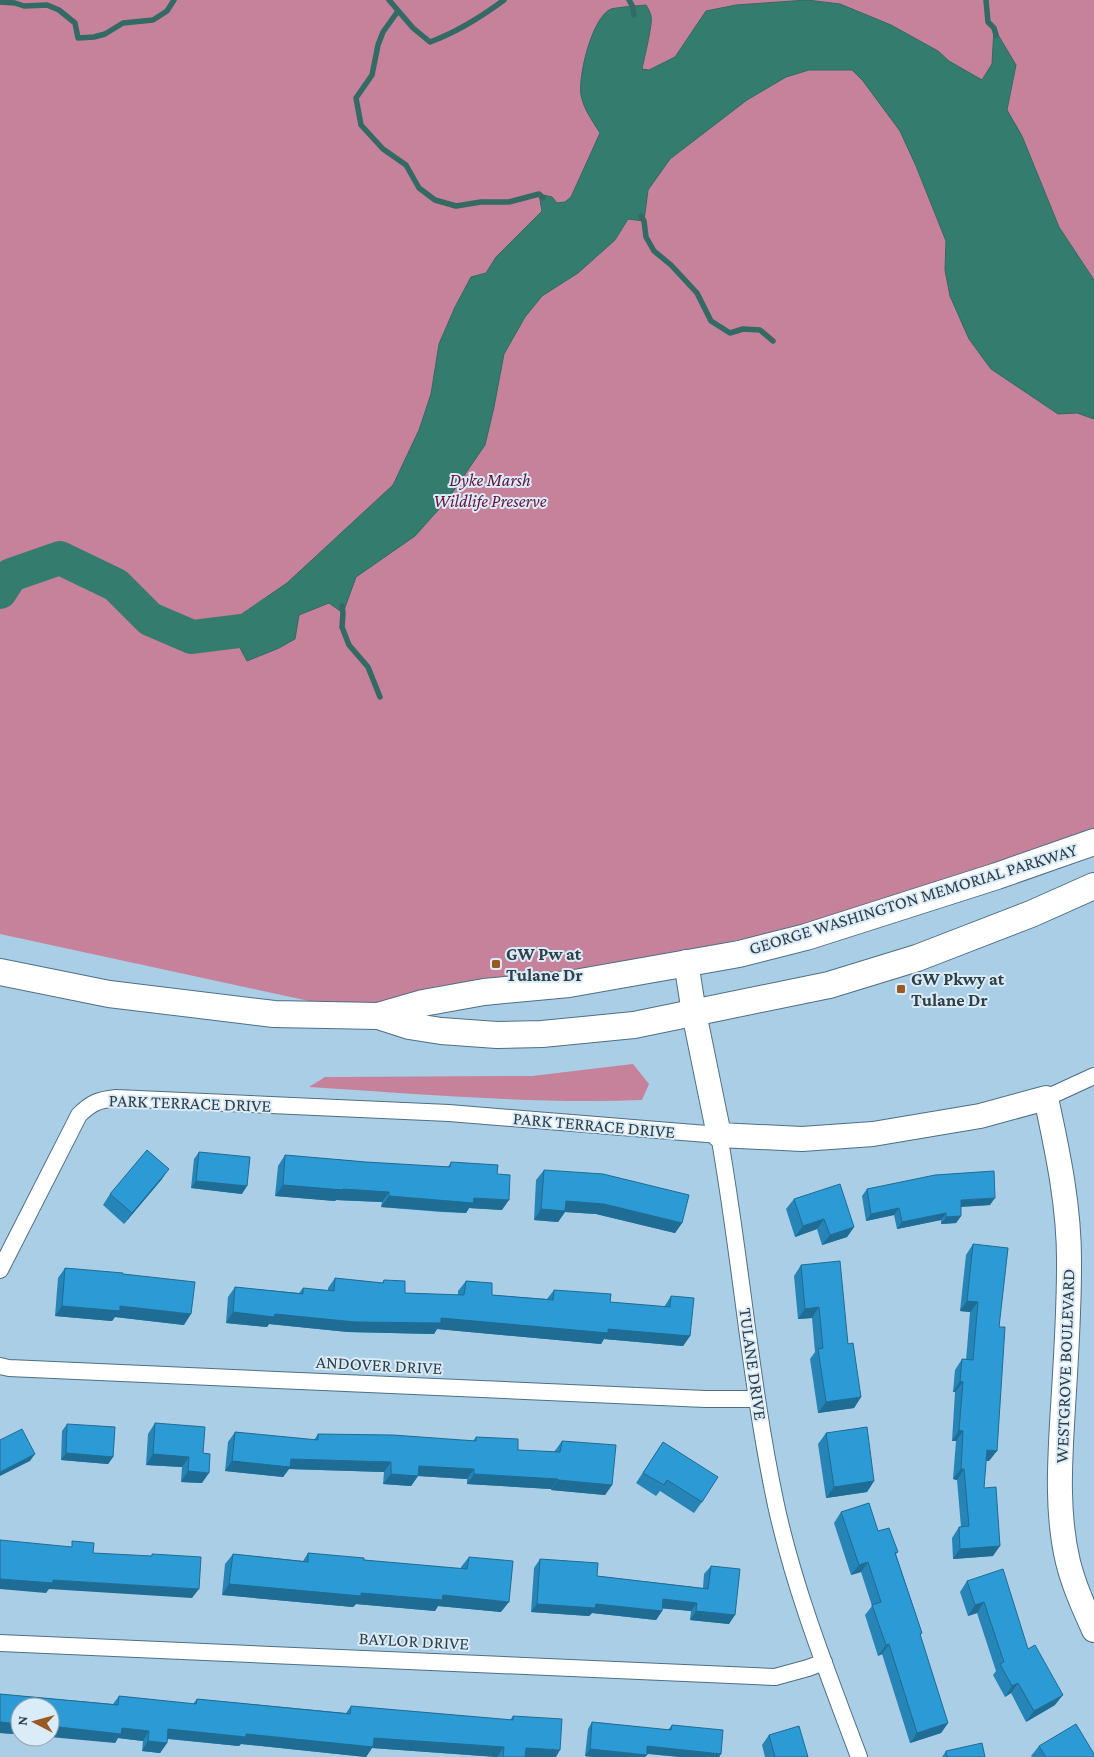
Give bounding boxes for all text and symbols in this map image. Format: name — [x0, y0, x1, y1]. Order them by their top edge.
park label: Dyke Marsh Wildlife Preserve — [433, 470, 547, 511]
street label: GEORGE WASHINGTON MEMORIAL PARKWAY — [747, 839, 1080, 959]
place label: GW Pw at Tulane Dr — [506, 944, 583, 985]
marker: GW Pw at Tulane Dr — [490, 958, 502, 970]
place label: GW Pkwy at Tulane Dr — [911, 969, 1005, 1010]
marker: GW Pkwy at Tulane Dr — [895, 983, 907, 995]
street label: PARK TERRACE DRIVE — [108, 1090, 272, 1116]
street label: PARK TERRACE DRIVE — [512, 1108, 676, 1142]
street label: WESTGROVE BOULEVARD — [1052, 1268, 1078, 1464]
street label: TULANE DRIVE — [735, 1307, 771, 1422]
street label: ANDOVER DRIVE — [315, 1352, 443, 1378]
street label: BAYLOR DRIVE — [358, 1628, 470, 1654]
north arrow — [10, 1697, 60, 1747]
text: N — [14, 1715, 31, 1726]

